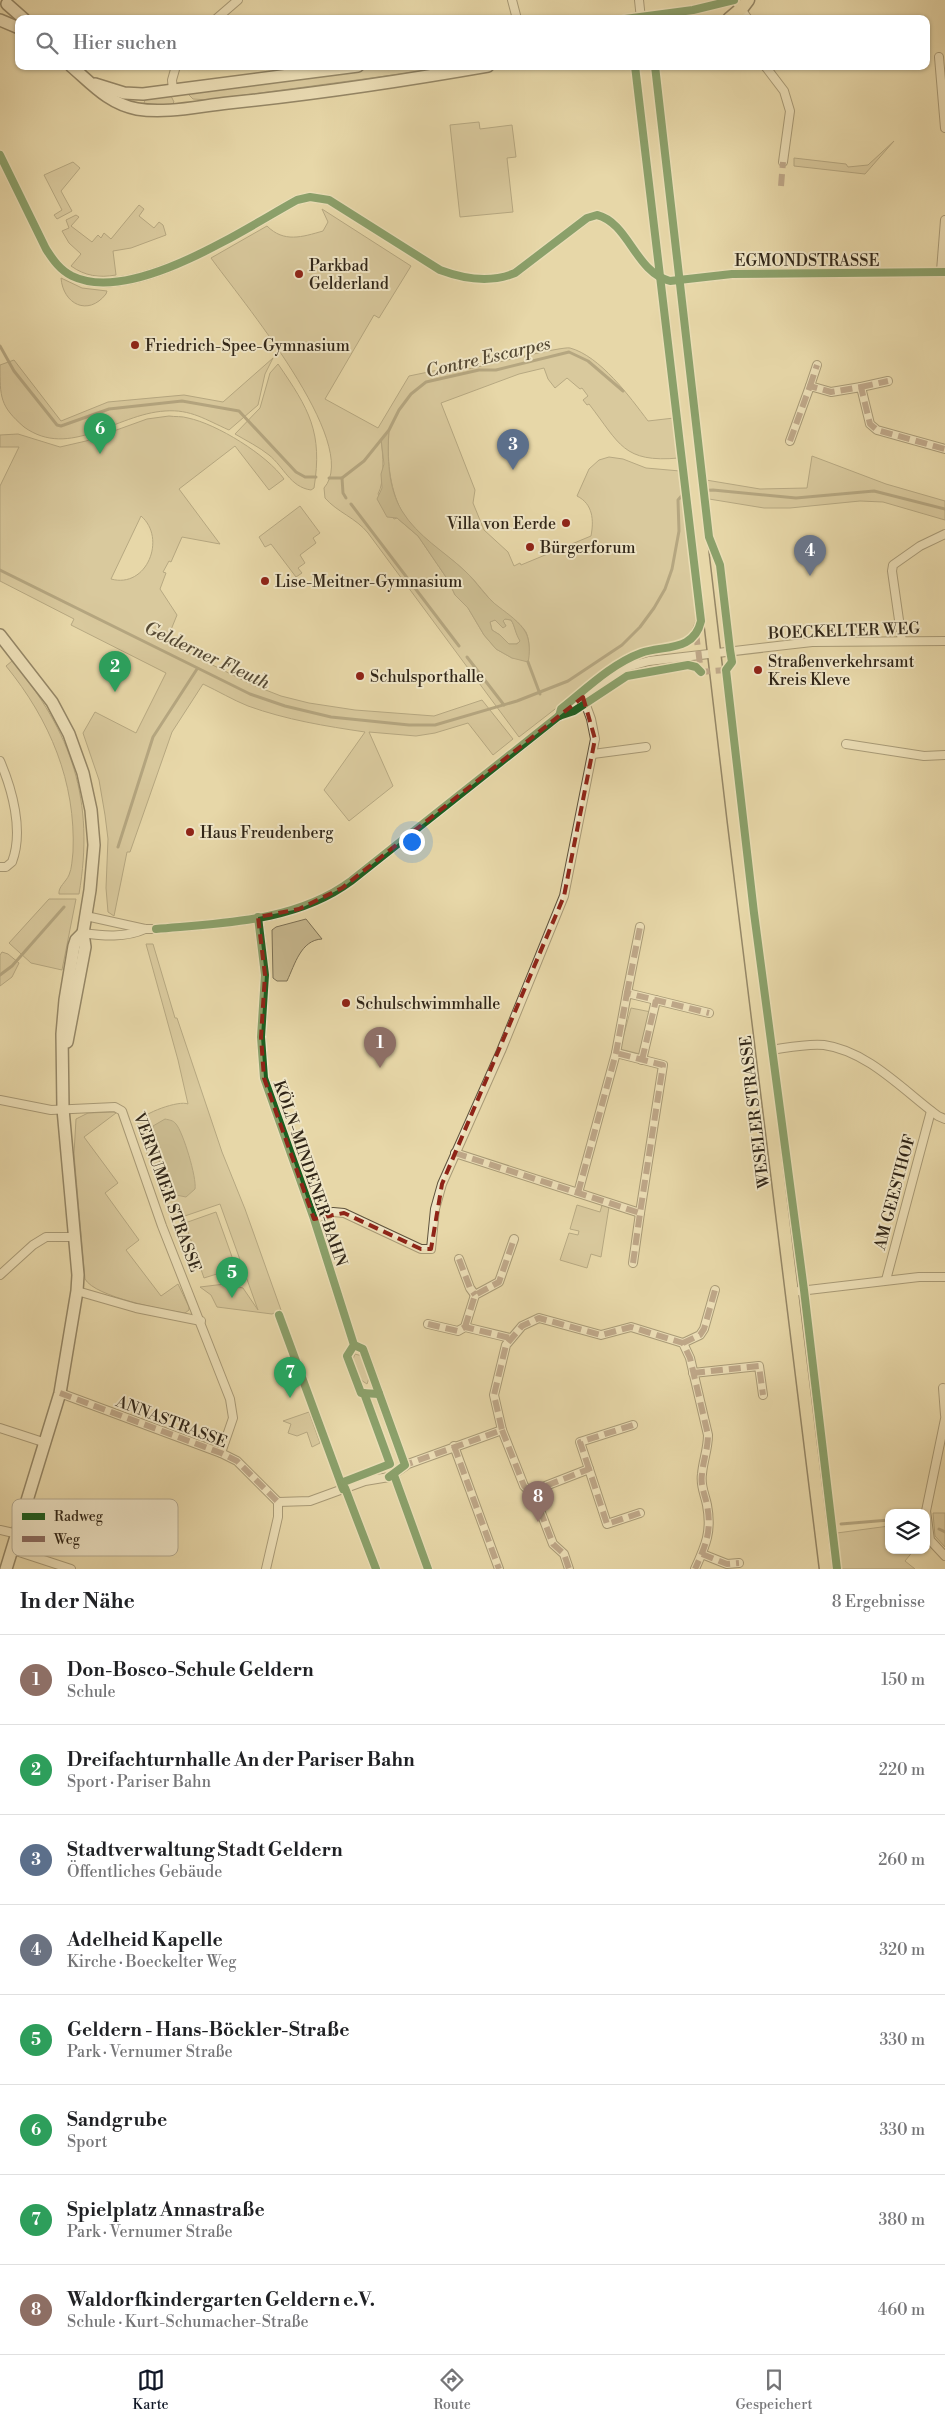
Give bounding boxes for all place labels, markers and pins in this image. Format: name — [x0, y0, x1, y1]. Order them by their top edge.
place label: Parkbad Gelderland — [309, 256, 389, 294]
marker: Parkbad Gelderland — [293, 268, 305, 280]
place label: Friedrich-Spee-Gymnasium — [145, 336, 350, 356]
marker: Friedrich-Spee-Gymnasium — [129, 339, 141, 351]
pin: 6 — [84, 413, 116, 454]
pin: 3 — [497, 429, 529, 470]
place label: Villa von Eerde — [446, 514, 556, 534]
marker: Villa von Eerde — [560, 517, 572, 529]
pin: 4 — [794, 535, 826, 576]
place label: Bürgerforum — [539, 538, 636, 558]
marker: Bürgerforum — [524, 541, 536, 553]
place label: Lise-Meitner-Gymnasium — [275, 572, 462, 592]
marker: Lise-Meitner-Gymnasium — [259, 575, 271, 587]
pin: 2 — [99, 651, 131, 692]
place label: Straßenverkehrsamt Kreis Kleve — [768, 652, 915, 690]
marker: Straßenverkehrsamt Kreis Kleve — [752, 664, 764, 676]
place label: Schulsporthalle — [370, 667, 484, 687]
marker: Schulsporthalle — [354, 670, 366, 682]
place label: Haus Freudenberg — [200, 823, 334, 843]
marker: Haus Freudenberg — [184, 826, 196, 838]
place label: Schulschwimmhalle — [356, 994, 500, 1014]
marker: Schulschwimmhalle — [340, 997, 352, 1009]
pin: 1 — [364, 1027, 396, 1068]
pin: 5 — [216, 1257, 248, 1298]
pin: 7 — [274, 1357, 306, 1398]
pin: 8 — [522, 1481, 554, 1522]

